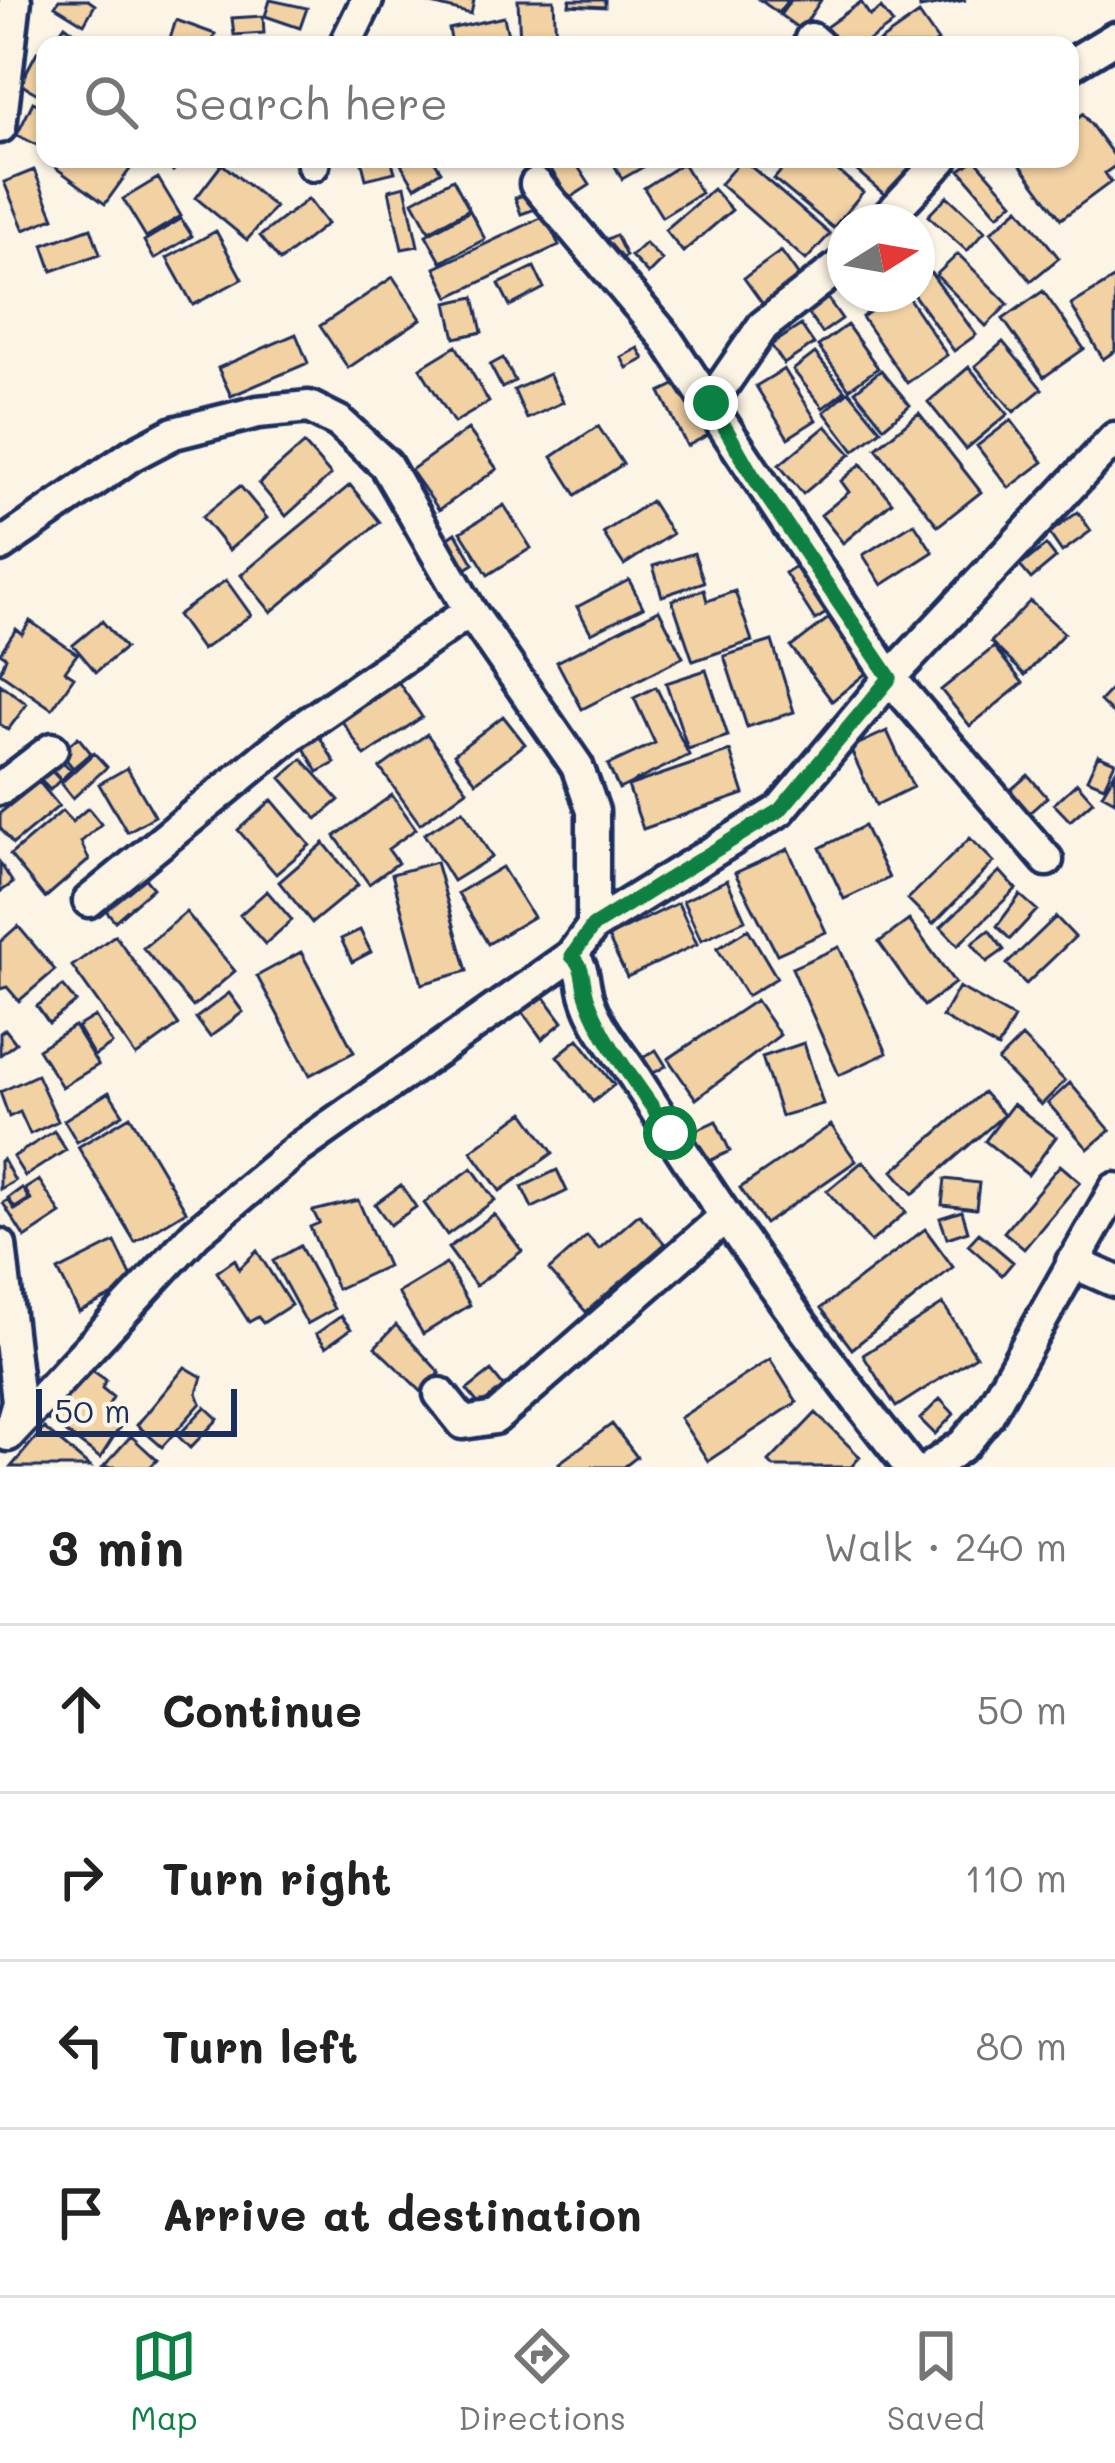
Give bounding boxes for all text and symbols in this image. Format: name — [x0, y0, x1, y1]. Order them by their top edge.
search box — [36, 36, 1079, 168]
icon: search — [78, 69, 144, 135]
text: Search here — [174, 73, 448, 131]
north arrow — [827, 204, 935, 312]
route end — [684, 376, 738, 430]
route start — [643, 1106, 697, 1160]
scale bar — [36, 1383, 237, 1436]
text: 50 m — [54, 1388, 130, 1431]
text: 3 min — [48, 1512, 184, 1579]
text: Walk · 240 m — [824, 1520, 1067, 1571]
icon: ahead — [48, 1676, 114, 1742]
text: Continue — [162, 1680, 362, 1738]
text: 50 m — [977, 1683, 1067, 1734]
icon: right — [48, 1844, 114, 1910]
text: Turn right — [162, 1848, 391, 1906]
text: 110 m — [965, 1851, 1067, 1902]
icon: left — [48, 2012, 114, 2078]
text: Turn left — [162, 2016, 358, 2074]
text: 80 m — [976, 2019, 1067, 2070]
icon: arrive — [48, 2180, 114, 2246]
text: Arrive at destination — [162, 2184, 642, 2242]
tab: Map — [130, 2323, 198, 2438]
tab: Directions — [458, 2323, 626, 2438]
tab: Saved — [887, 2323, 985, 2438]

